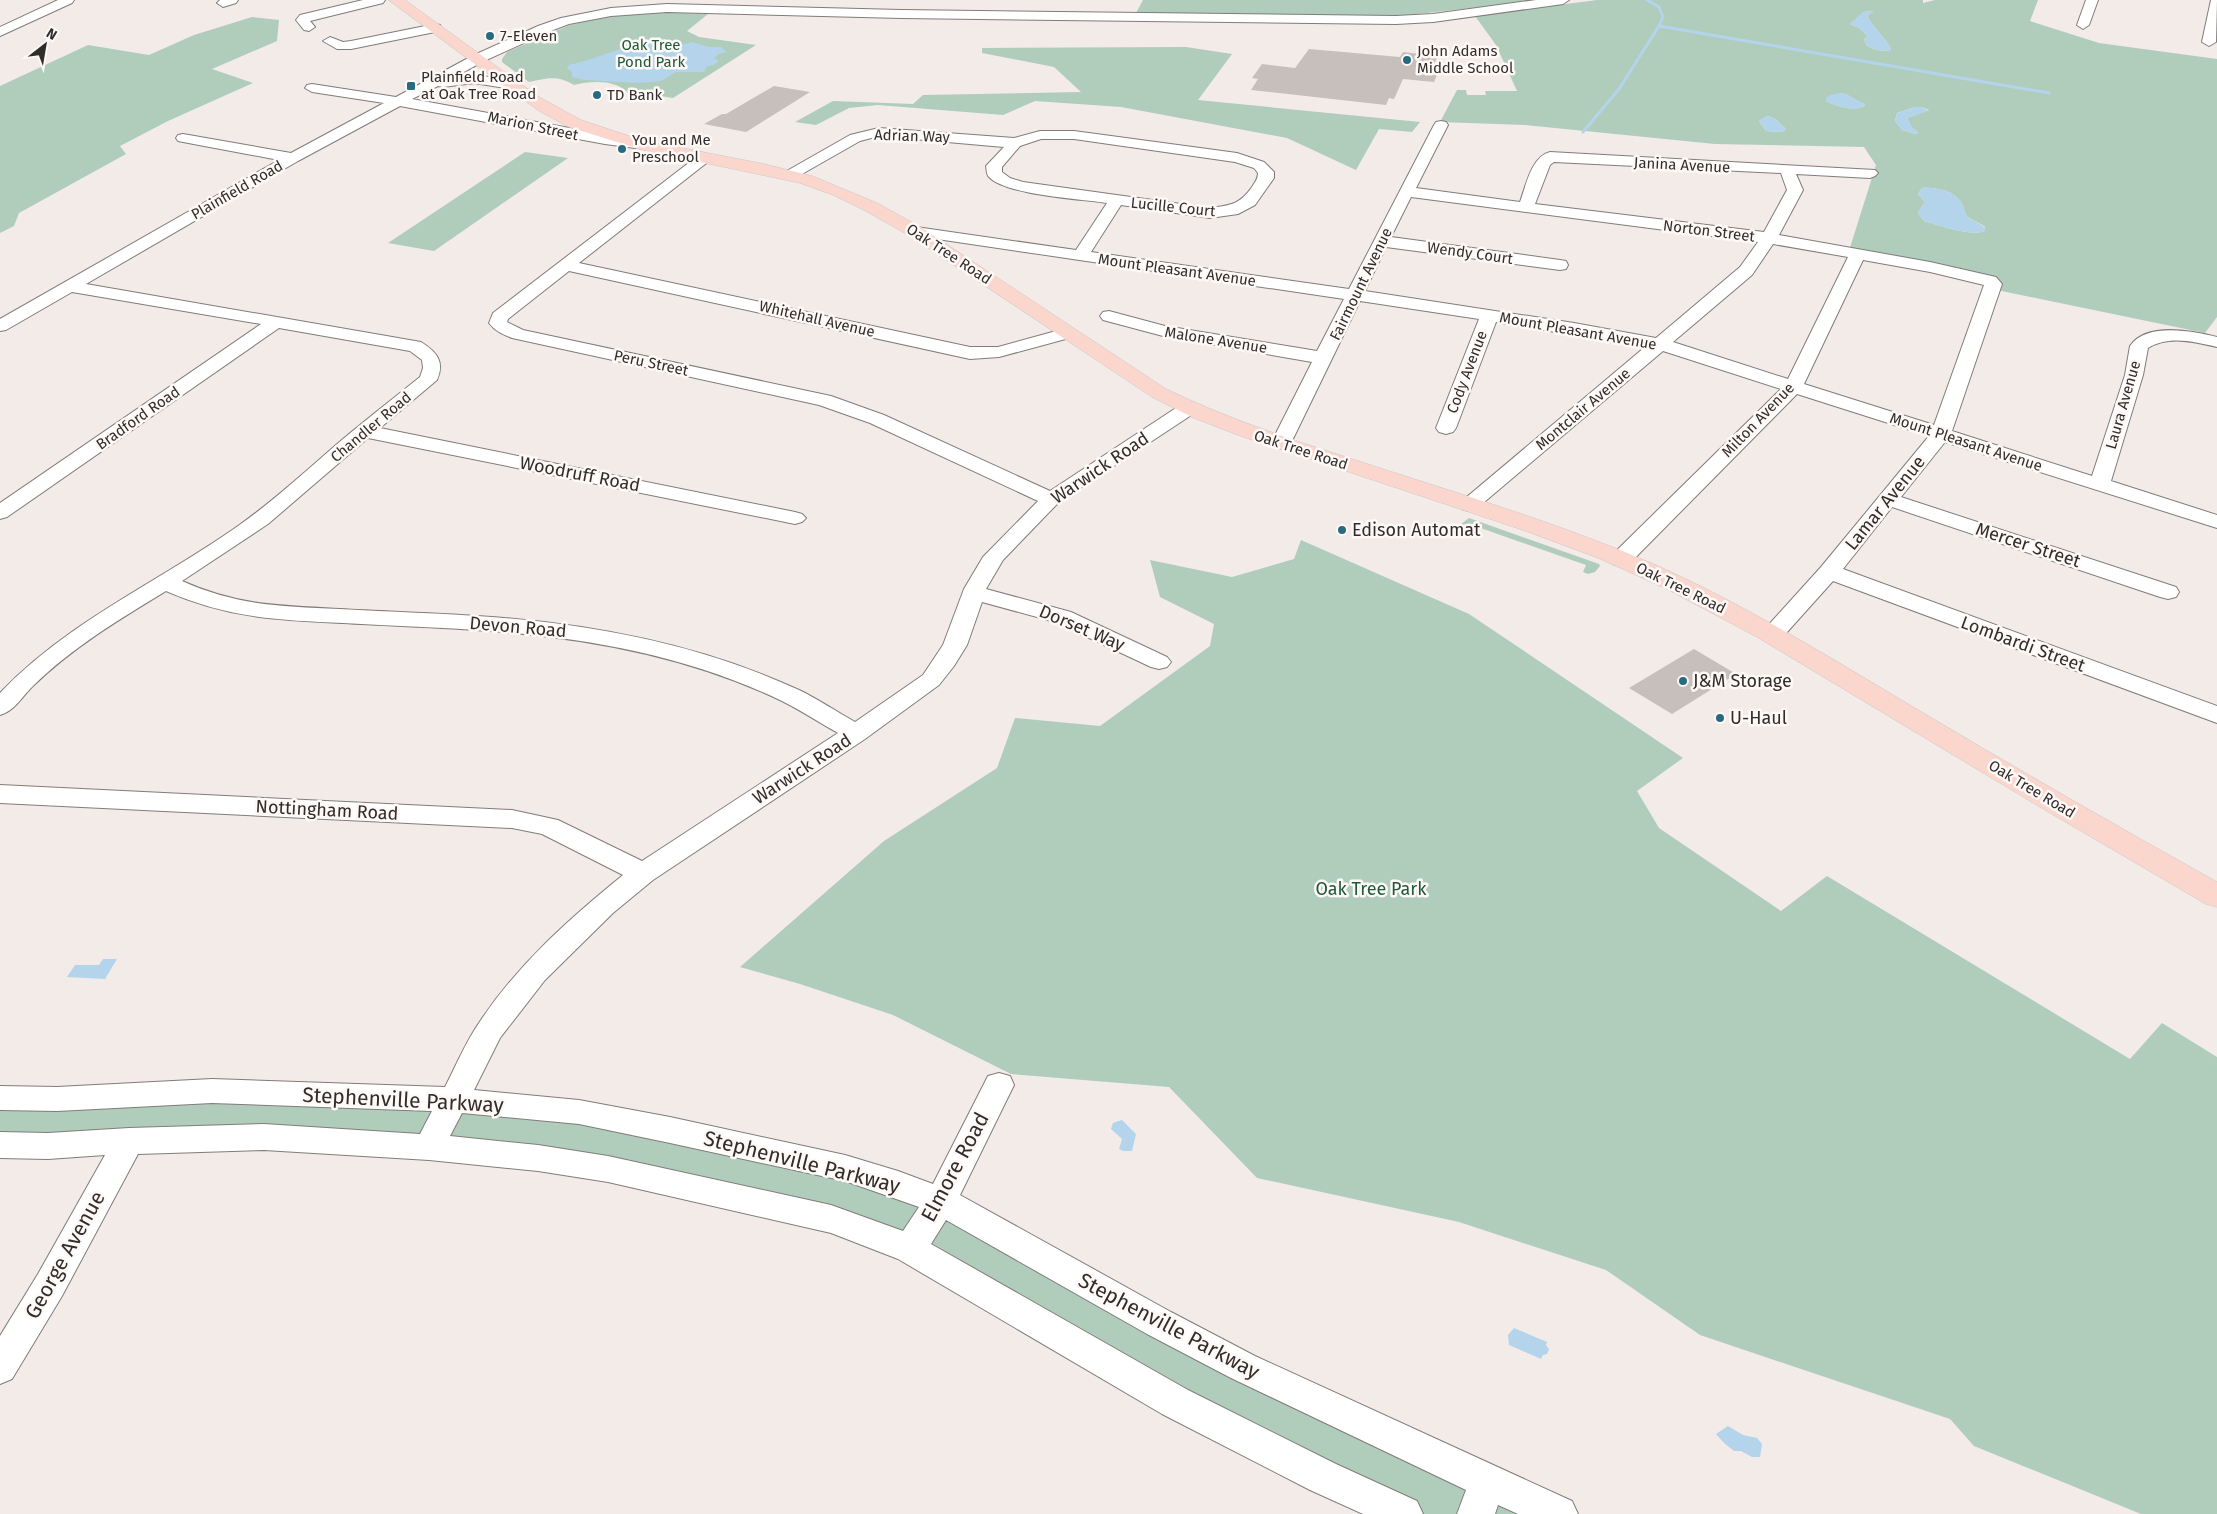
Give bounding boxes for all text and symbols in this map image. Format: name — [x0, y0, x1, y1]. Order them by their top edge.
north arrow — [20, 20, 70, 70]
text: N — [43, 25, 60, 44]
place label: 7-Eleven — [500, 27, 557, 45]
marker: 7-Eleven — [484, 30, 496, 42]
park label: Oak Tree Pond Park — [617, 36, 685, 71]
place label: John Adams Middle School — [1417, 42, 1514, 77]
marker: John Adams Middle School — [1401, 54, 1413, 66]
place label: Plainfield Road at Oak Tree Road — [421, 68, 536, 103]
marker: Plainfield Road at Oak Tree Road — [405, 80, 417, 92]
place label: TD Bank — [607, 86, 662, 104]
marker: TD Bank — [591, 89, 603, 101]
street label: Marion Street — [486, 108, 580, 144]
street label: Adrian Way — [874, 126, 951, 146]
place label: You and Me Preschool — [632, 131, 711, 166]
marker: You and Me Preschool — [616, 143, 628, 155]
street label: Janina Avenue — [1633, 153, 1731, 177]
street label: Plainfield Road — [188, 157, 286, 223]
street label: Lucille Court — [1130, 194, 1217, 220]
street label: Norton Street — [1662, 216, 1756, 246]
street label: Oak Tree Road — [903, 220, 995, 288]
street label: Fairmount Avenue — [1326, 225, 1396, 343]
street label: Wendy Court — [1426, 238, 1515, 268]
street label: Mount Pleasant Avenue — [1097, 250, 1257, 290]
street label: Whitehall Avenue — [757, 297, 877, 341]
street label: Mount Pleasant Avenue — [1498, 308, 1658, 354]
street label: Malone Avenue — [1163, 323, 1269, 357]
street label: Cody Avenue — [1443, 328, 1491, 416]
street label: Peru Street — [612, 346, 690, 380]
street label: Laura Avenue — [2102, 359, 2144, 451]
street label: Montclair Avenue — [1532, 364, 1634, 454]
street label: Milton Avenue — [1718, 379, 1798, 461]
street label: Bradford Road — [93, 383, 183, 453]
street label: Chandler Road — [327, 388, 415, 466]
street label: Mount Pleasant Avenue — [1887, 409, 2045, 475]
street label: Oak Tree Road — [1252, 426, 1350, 474]
street label: Warwick Road — [1047, 427, 1153, 509]
street label: Lamar Avenue — [1840, 451, 1930, 555]
street label: Woodruff Road — [518, 452, 642, 496]
street label: Mercer Street — [1973, 518, 2084, 572]
place label: Edison Automat — [1352, 519, 1481, 541]
marker: Edison Automat — [1336, 524, 1348, 536]
street label: Oak Tree Road — [1633, 559, 1729, 617]
street label: Dorset Way — [1036, 600, 1128, 656]
street label: Lombardi Street — [1958, 611, 2089, 677]
street label: Devon Road — [469, 612, 567, 642]
place label: J&M Storage — [1693, 670, 1792, 692]
marker: J&M Storage — [1677, 675, 1689, 687]
place label: U-Haul — [1730, 707, 1787, 729]
marker: U-Haul — [1714, 712, 1726, 724]
street label: Warwick Road — [749, 729, 855, 809]
street label: Oak Tree Road — [1986, 756, 2078, 822]
street label: Nottingham Road — [255, 795, 399, 825]
park label: Oak Tree Park — [1315, 878, 1427, 900]
street label: Stephenville Parkway — [302, 1082, 505, 1118]
street label: Elmore Road — [915, 1108, 995, 1226]
street label: Stephenville Parkway — [701, 1125, 904, 1199]
street label: George Avenue — [19, 1187, 111, 1323]
street label: Stephenville Parkway — [1074, 1267, 1265, 1385]

